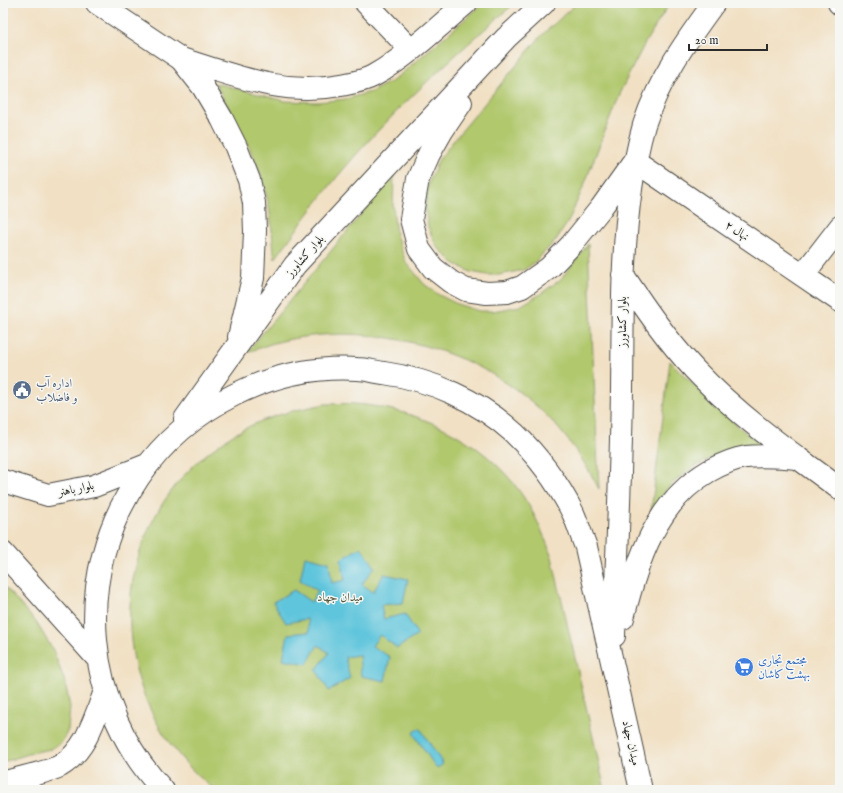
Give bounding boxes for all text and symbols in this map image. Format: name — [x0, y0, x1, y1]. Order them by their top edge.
scale bar — [689, 26, 767, 52]
text: 20 m — [695, 33, 718, 48]
street label: نهال ۲ — [722, 218, 752, 244]
street label: بلوار کشاورز — [282, 232, 327, 281]
street label: بلوار کشاورز — [615, 296, 630, 349]
place label: اداره آب و فاضلاب — [36, 375, 78, 405]
public building icon: اداره آب و فاضلاب — [11, 379, 33, 401]
street label: بلوار باهنر — [55, 478, 95, 501]
park label: میدان جهاد — [317, 590, 363, 605]
place label: مجتمع تجاری بهشت کاشان — [758, 653, 810, 682]
supermarket icon: مجتمع تجاری بهشت کاشان — [733, 656, 755, 678]
street label: میدان جهاد — [619, 719, 643, 767]

